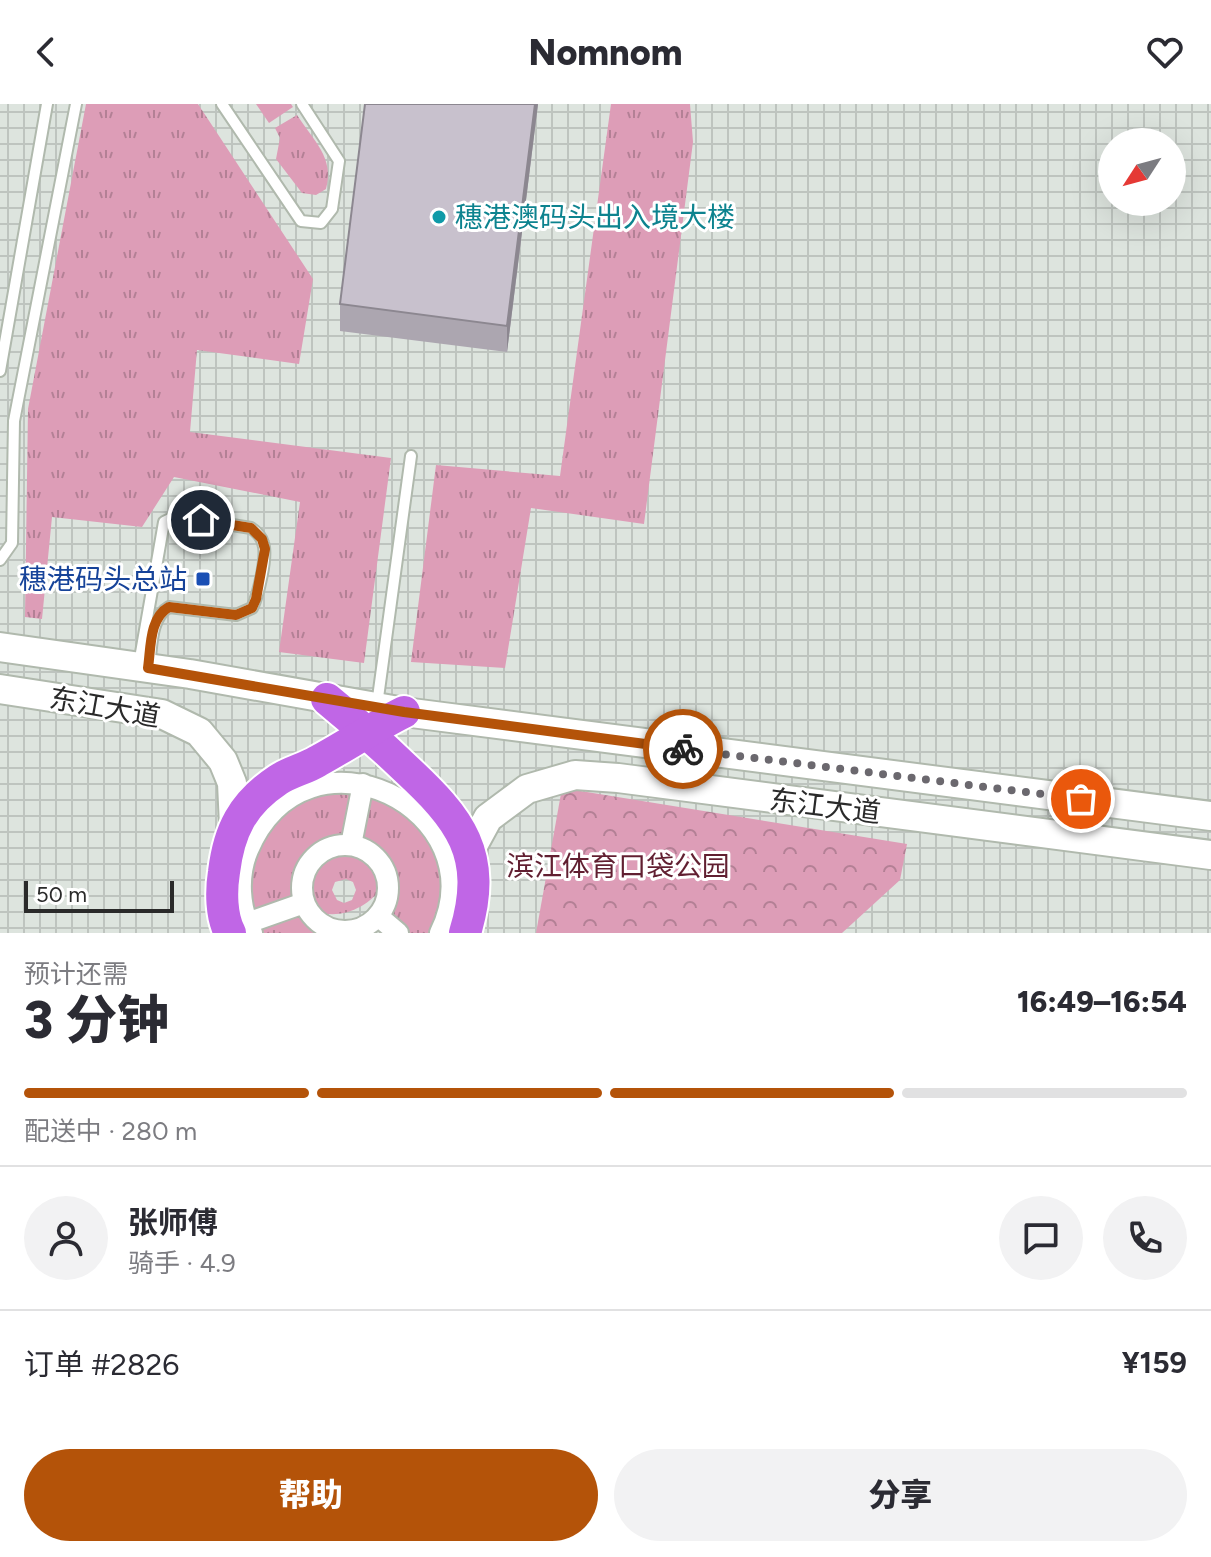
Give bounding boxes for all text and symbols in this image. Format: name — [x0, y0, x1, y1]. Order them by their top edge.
icon: back — [24, 30, 68, 74]
icon: heart — [1143, 30, 1187, 74]
text: Nomnom — [529, 31, 682, 74]
north arrow — [1098, 128, 1186, 216]
map controls — [1098, 128, 1186, 216]
place label: 穗港澳码头出入境大楼 — [455, 200, 735, 234]
marker: 穗港澳码头出入境大楼 — [430, 208, 448, 226]
pin — [167, 486, 235, 554]
icon: home — [179, 498, 223, 542]
place label: 穗港码头总站 — [19, 562, 187, 596]
marker: 穗港码头总站 — [194, 570, 212, 588]
street label: 东江大道 — [47, 681, 163, 733]
courier — [643, 709, 723, 789]
icon: bike — [661, 727, 705, 771]
pin — [1047, 765, 1115, 833]
icon: bag — [1059, 777, 1103, 821]
street label: 东江大道 — [767, 782, 883, 830]
park label: 滨江体育口袋公园 — [506, 849, 730, 883]
scale bar — [24, 877, 174, 913]
text: 50 m — [36, 881, 87, 908]
text: 预计还需 — [24, 958, 128, 990]
text: 16:49–16:54 — [1017, 983, 1187, 1020]
text: 3 分钟 — [24, 989, 169, 1051]
text: 配送中 · 280 m — [24, 1115, 197, 1147]
button: person — [24, 1196, 108, 1280]
button: chat — [999, 1196, 1083, 1280]
button: phone — [1103, 1196, 1187, 1280]
text: 张师傅 — [128, 1204, 218, 1241]
text: 骑手 · 4.9 — [128, 1247, 236, 1279]
text: ¥159 — [1122, 1344, 1187, 1381]
text: 订单 #2826 — [24, 1346, 179, 1383]
button: 帮助 — [24, 1449, 598, 1541]
button: 分享 — [614, 1449, 1187, 1541]

